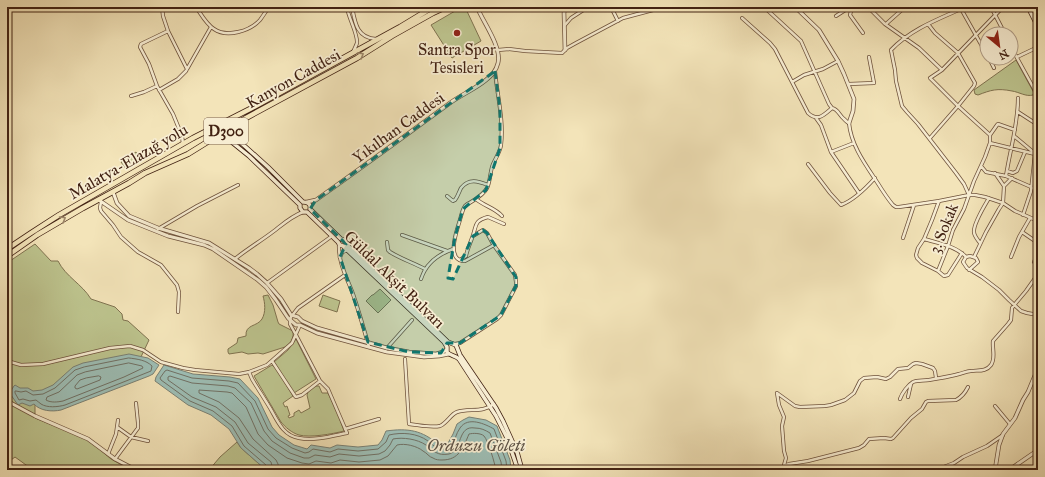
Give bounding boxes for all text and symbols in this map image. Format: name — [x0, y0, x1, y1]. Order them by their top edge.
north arrow — [979, 26, 1019, 66]
marker: Santra Spor Tesisleri — [452, 28, 462, 38]
place label: Santra Spor Tesisleri — [418, 40, 496, 77]
street label: Kanyon Caddesi — [243, 44, 344, 112]
text: N — [996, 46, 1011, 63]
one-way arrow — [357, 53, 364, 60]
street label: Yıkılhan Caddesi — [349, 87, 448, 167]
road number: D300 — [204, 118, 248, 144]
street label: Malatya-Elazığ yolu — [65, 119, 192, 204]
street label: 3. Sokak — [925, 200, 962, 256]
one-way arrow — [59, 217, 66, 224]
street label: Güldal Akşit Bulvarı — [340, 226, 449, 333]
water label: Orduzu Göleti — [427, 435, 525, 456]

